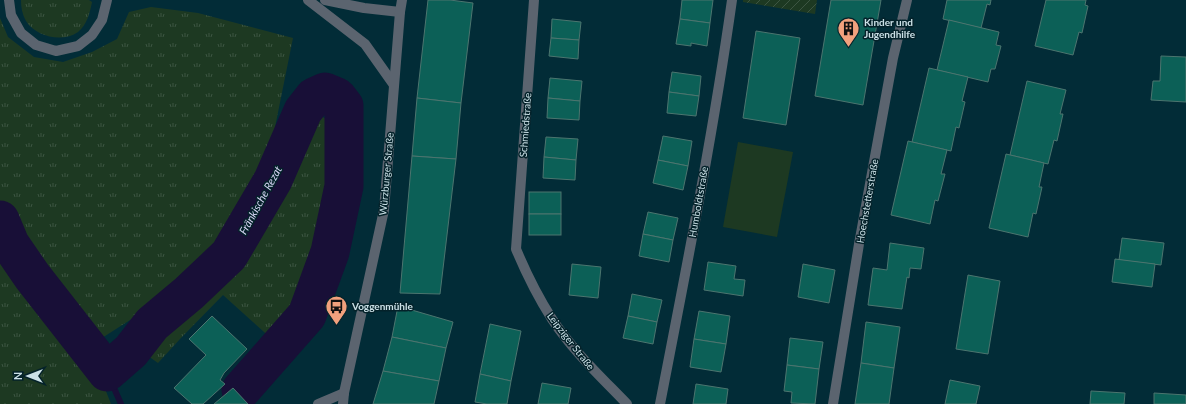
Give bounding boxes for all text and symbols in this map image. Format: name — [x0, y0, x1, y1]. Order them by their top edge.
building icon: Kinder und Jugendhilfe — [835, 15, 861, 48]
place label: Kinder und Jugendhilfe — [864, 16, 916, 40]
street label: Schmiedstraße — [517, 92, 533, 158]
street label: Würzburger Straße — [376, 132, 396, 216]
street label: Hoechstetterstraße — [854, 158, 880, 244]
water label: Fränkische Rezat — [236, 163, 284, 237]
street label: Humboldtstraße — [686, 166, 710, 238]
bus stop icon: Voggenmühle — [324, 293, 350, 326]
place label: Voggenmühle — [351, 300, 413, 312]
street label: Leipziger Straße — [545, 310, 597, 372]
north arrow — [8, 356, 48, 396]
text: N — [11, 372, 24, 380]

